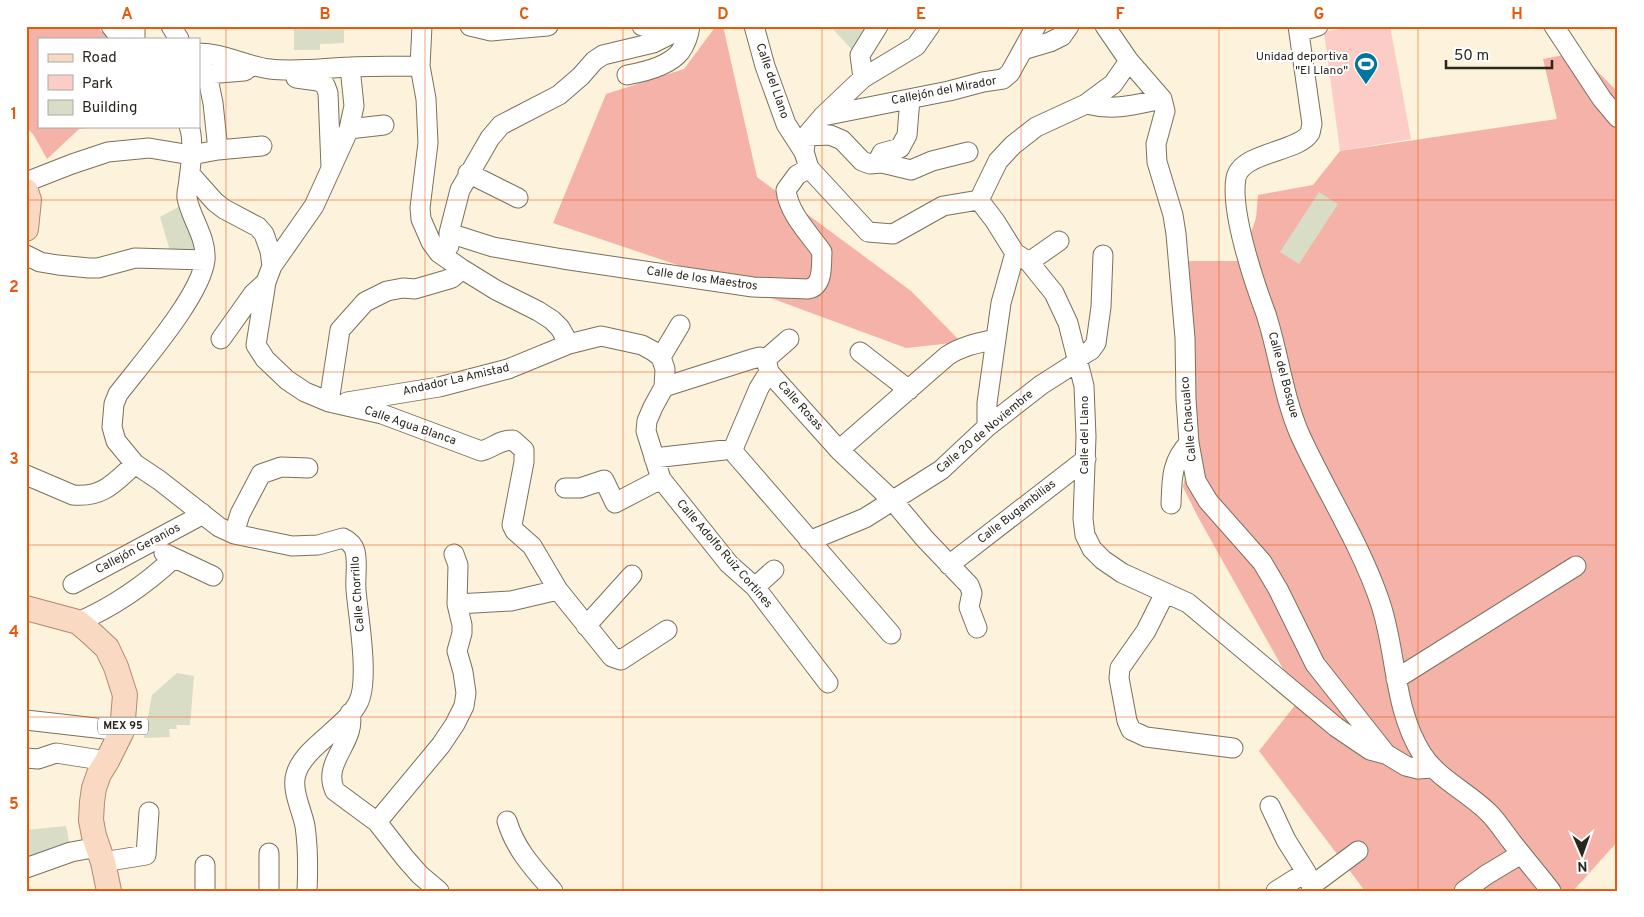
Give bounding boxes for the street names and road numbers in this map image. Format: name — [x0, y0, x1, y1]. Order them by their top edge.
street label: Calle del Llano — [752, 41, 792, 121]
street label: Callejón del Mirador — [890, 73, 998, 109]
street label: Calle de los Maestros — [645, 263, 759, 295]
street label: Calle del Bosque — [1264, 330, 1302, 420]
street label: Andador La Amistad — [401, 360, 511, 400]
street label: Calle Chacualco — [1177, 375, 1201, 462]
street label: Calle Rosas — [774, 378, 826, 434]
street label: Calle 20 de Noviembre — [933, 387, 1037, 477]
street label: Calle del Llano — [1077, 395, 1093, 474]
street label: Calle Agua Blanca — [362, 403, 458, 449]
street label: Calle Bugambilias — [974, 476, 1060, 548]
street label: Calle Adolfo Ruiz Cortines — [672, 496, 776, 612]
street label: Callejón Geranios — [93, 520, 183, 578]
street label: Calle Chorrillo — [347, 555, 369, 633]
road number: MEX 95 — [98, 718, 148, 734]

